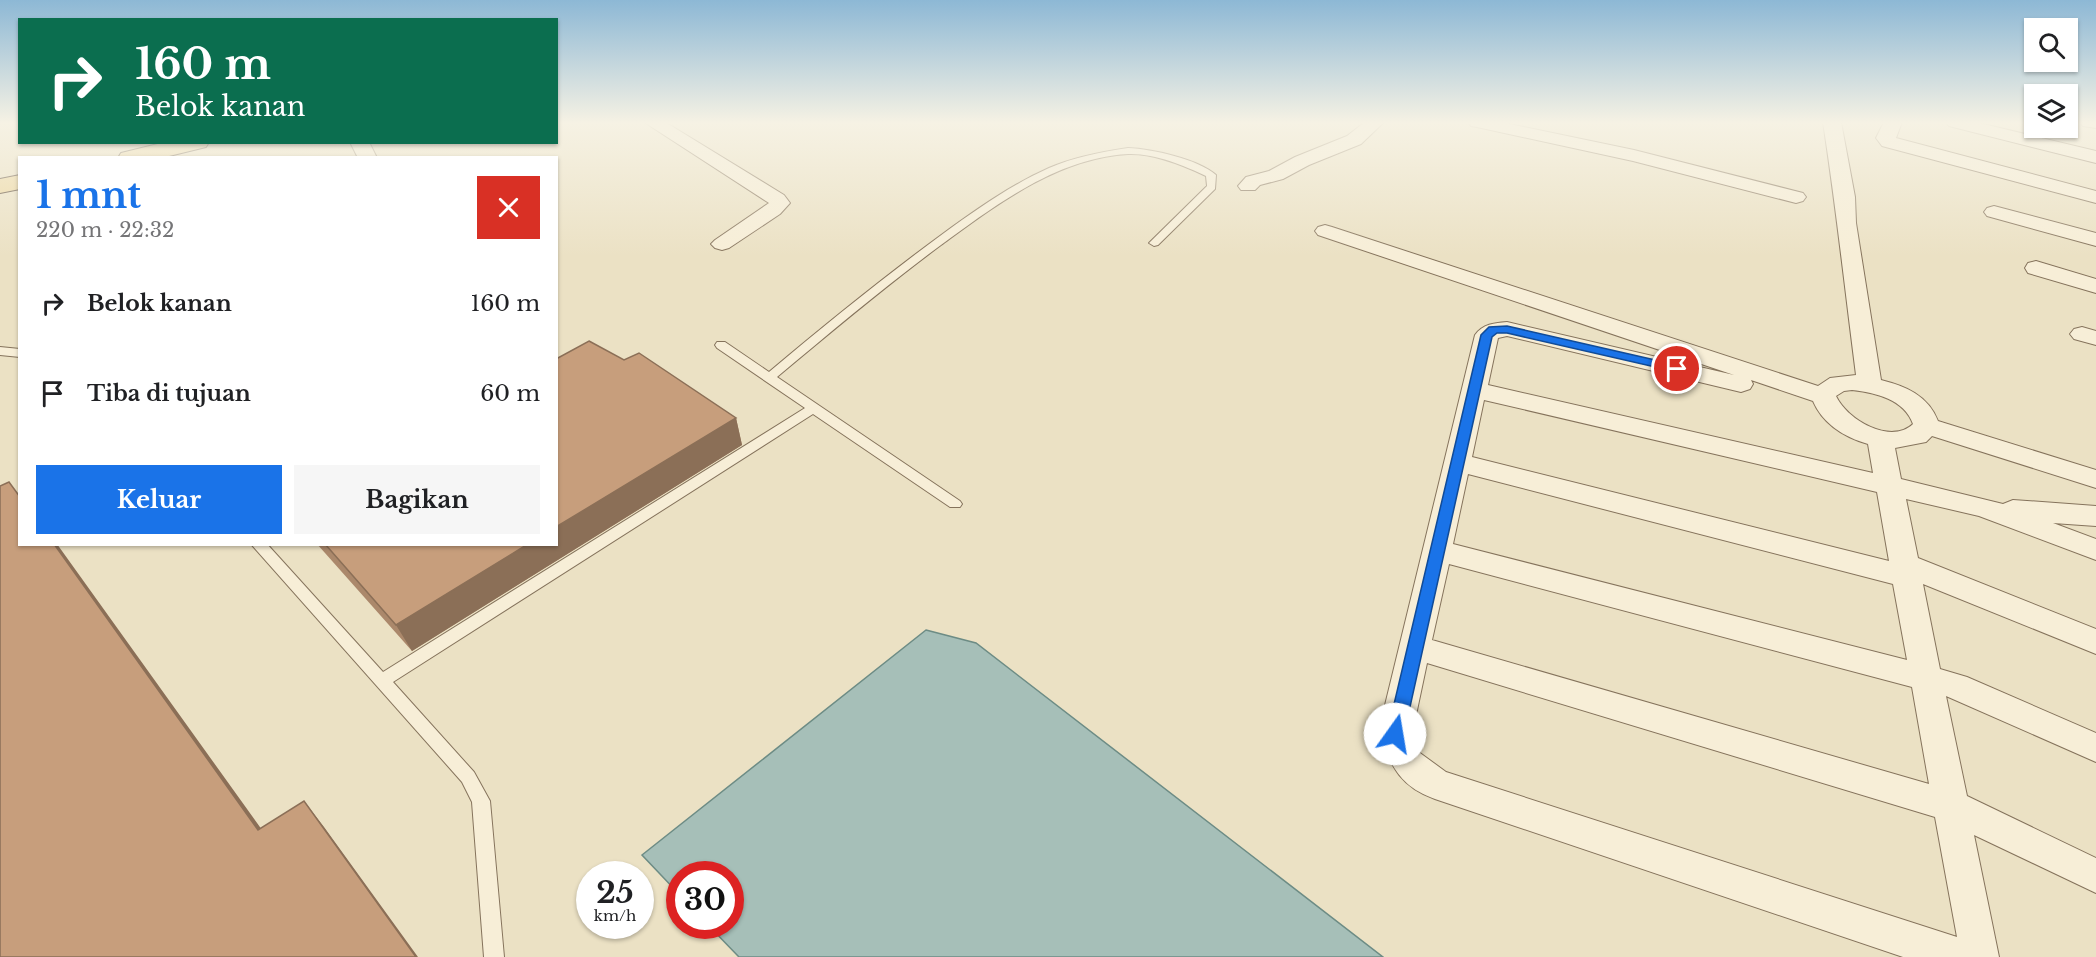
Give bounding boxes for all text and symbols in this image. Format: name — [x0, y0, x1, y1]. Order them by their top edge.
map controls — [2024, 18, 2078, 138]
button: search — [2024, 18, 2078, 72]
text: 160 m — [135, 38, 271, 90]
icon: right — [36, 42, 114, 120]
button: layers — [2024, 84, 2078, 138]
text: Belok kanan — [135, 90, 305, 123]
text: 1 mnt — [36, 173, 141, 218]
button: close — [477, 176, 540, 239]
text: 220 m · 22:32 — [36, 218, 174, 242]
icon: right — [36, 287, 69, 320]
text: Belok kanan — [87, 290, 232, 317]
text: 160 m — [470, 290, 540, 317]
pin — [1651, 343, 1702, 394]
icon: arrive — [1660, 352, 1693, 385]
icon: arrive — [36, 377, 69, 410]
text: Tiba di tujuan — [87, 380, 251, 407]
text: 60 m — [480, 380, 540, 407]
button: Keluar — [36, 465, 282, 534]
button: Bagikan — [294, 465, 540, 534]
position arrow — [1363, 702, 1427, 766]
speed limit sign: 30 — [666, 861, 744, 939]
text: 25 — [596, 874, 634, 911]
text: km/h — [594, 906, 636, 925]

